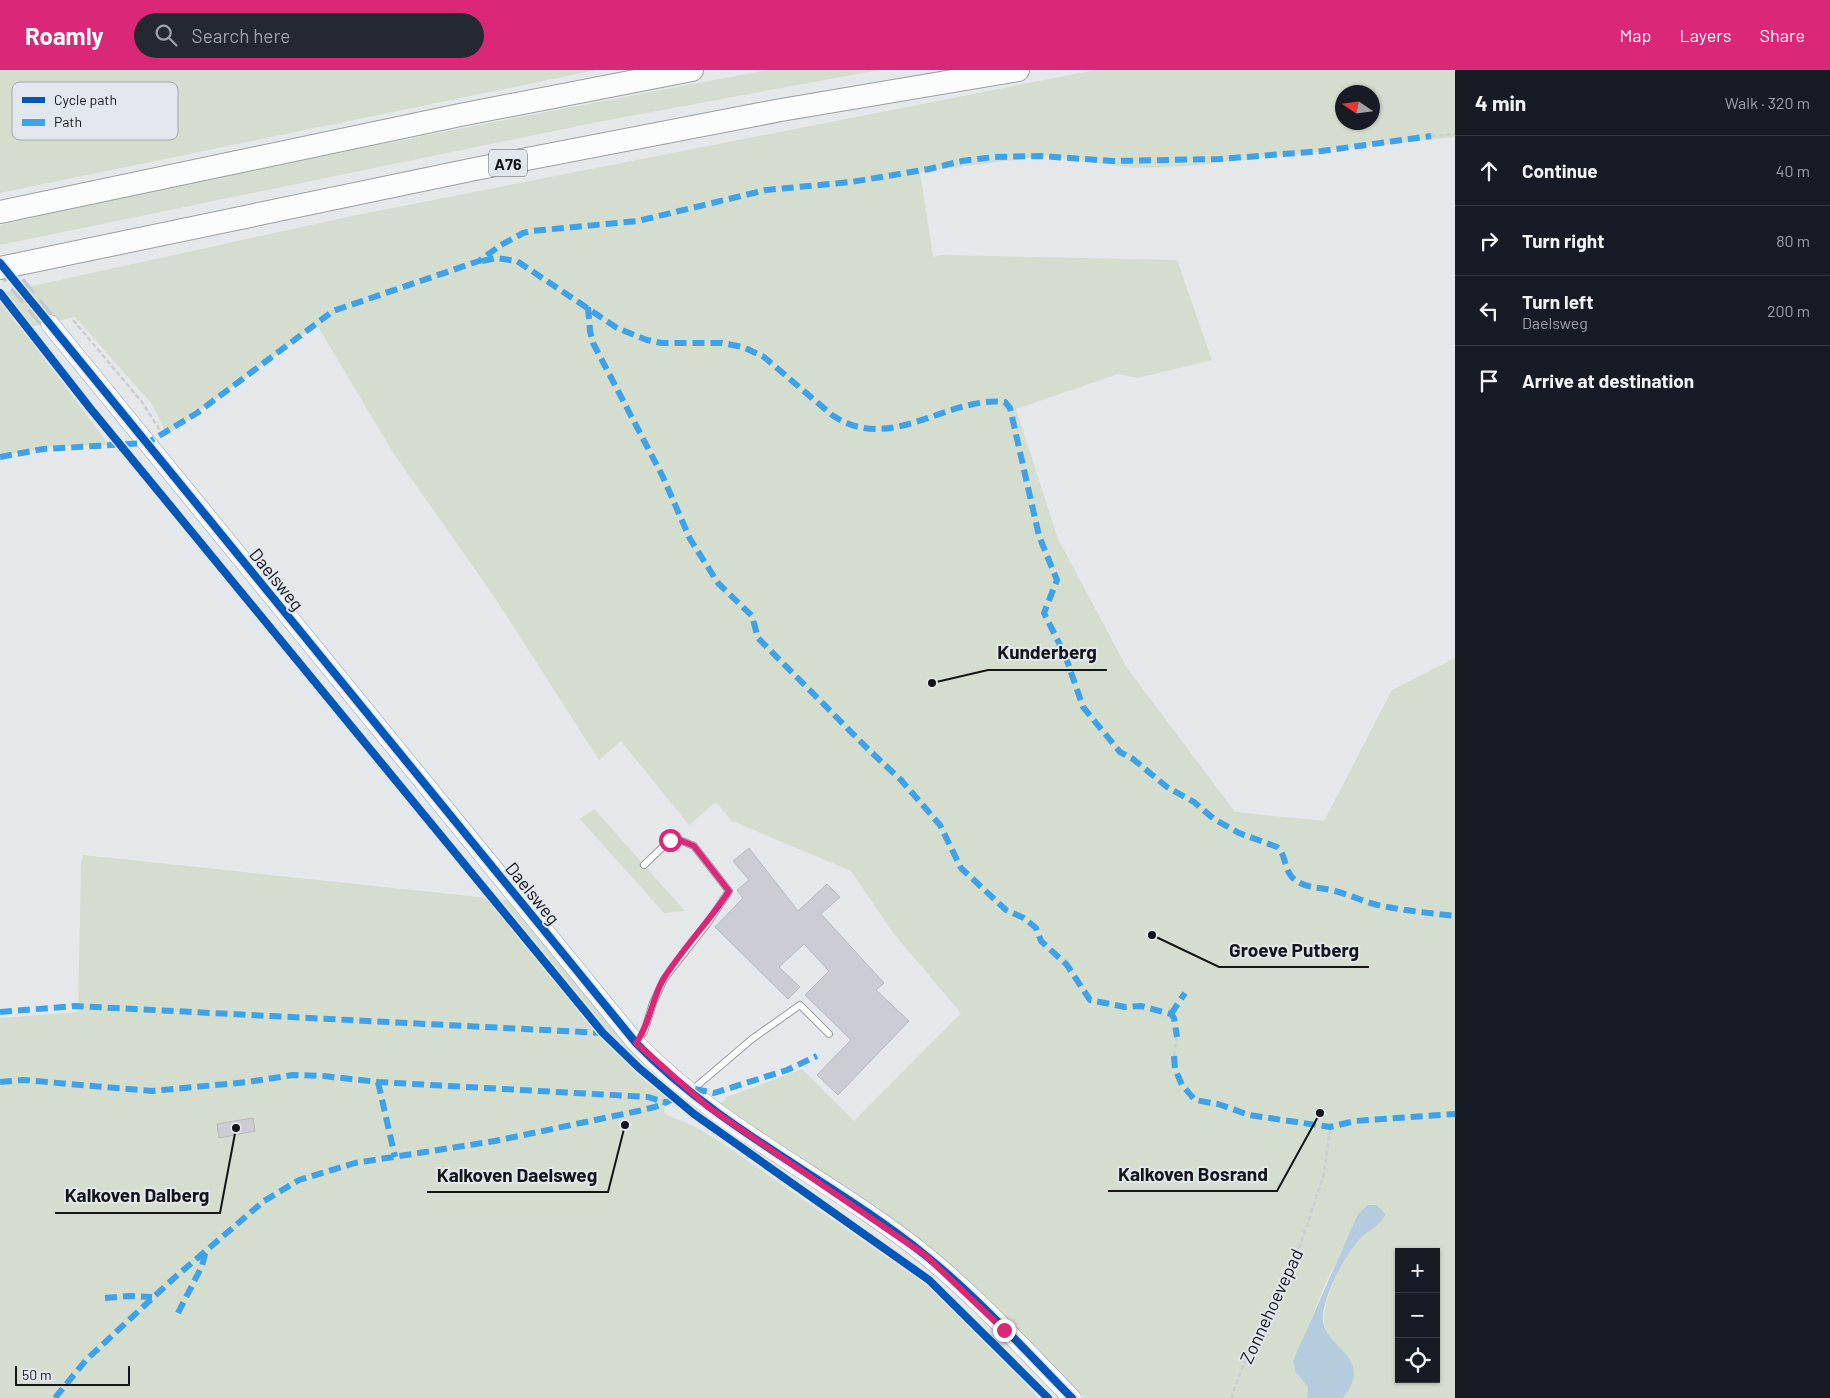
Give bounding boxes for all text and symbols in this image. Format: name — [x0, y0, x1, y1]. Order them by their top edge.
search box — [134, 13, 484, 58]
text: Roamly — [25, 21, 104, 50]
icon: search — [152, 21, 180, 49]
text: Search here — [192, 24, 290, 47]
text: Map — [1619, 24, 1651, 46]
text: Layers — [1679, 24, 1732, 46]
text: Share — [1760, 24, 1805, 46]
legend — [12, 82, 178, 140]
north arrow — [1335, 85, 1380, 130]
text: 4 min — [1475, 90, 1526, 115]
text: Cycle path — [54, 91, 117, 108]
text: Walk · 320 m — [1725, 93, 1810, 112]
text: Path — [54, 113, 82, 130]
road number: A76 — [489, 150, 527, 176]
icon: ahead — [1475, 157, 1503, 185]
text: Continue — [1522, 159, 1598, 182]
text: 40 m — [1776, 161, 1810, 180]
icon: right — [1475, 227, 1503, 255]
text: Turn right — [1522, 229, 1604, 252]
text: 80 m — [1776, 231, 1810, 250]
text: Turn left — [1522, 290, 1593, 313]
icon: left — [1475, 297, 1503, 325]
text: 200 m — [1767, 301, 1810, 320]
text: Daelsweg — [1522, 313, 1588, 332]
icon: arrive — [1475, 367, 1503, 395]
text: Arrive at destination — [1522, 369, 1694, 392]
street label: Daelsweg — [245, 543, 309, 615]
callout: Kunderberg — [988, 636, 1107, 670]
text: Kunderberg — [997, 640, 1097, 663]
route start — [659, 829, 682, 852]
street label: Daelsweg — [501, 857, 565, 929]
callout: Groeve Putberg — [1219, 933, 1369, 967]
text: Groeve Putberg — [1229, 938, 1359, 961]
callout: Kalkoven Bosrand — [1108, 1157, 1277, 1191]
callout: Kalkoven Daelsweg — [427, 1158, 608, 1192]
text: Kalkoven Bosrand — [1118, 1162, 1268, 1185]
text: Kalkoven Daelsweg — [437, 1163, 597, 1186]
callout: Kalkoven Dalberg — [55, 1179, 220, 1213]
text: Kalkoven Dalberg — [65, 1183, 209, 1206]
street label: Zonnehoevepad — [1235, 1245, 1307, 1367]
map controls — [1395, 1248, 1440, 1383]
button: + — [1395, 1248, 1440, 1293]
button: − — [1395, 1293, 1440, 1338]
route end — [993, 1319, 1016, 1342]
button: locate — [1395, 1338, 1440, 1383]
scale bar — [15, 1363, 130, 1386]
text: 50 m — [22, 1366, 51, 1383]

